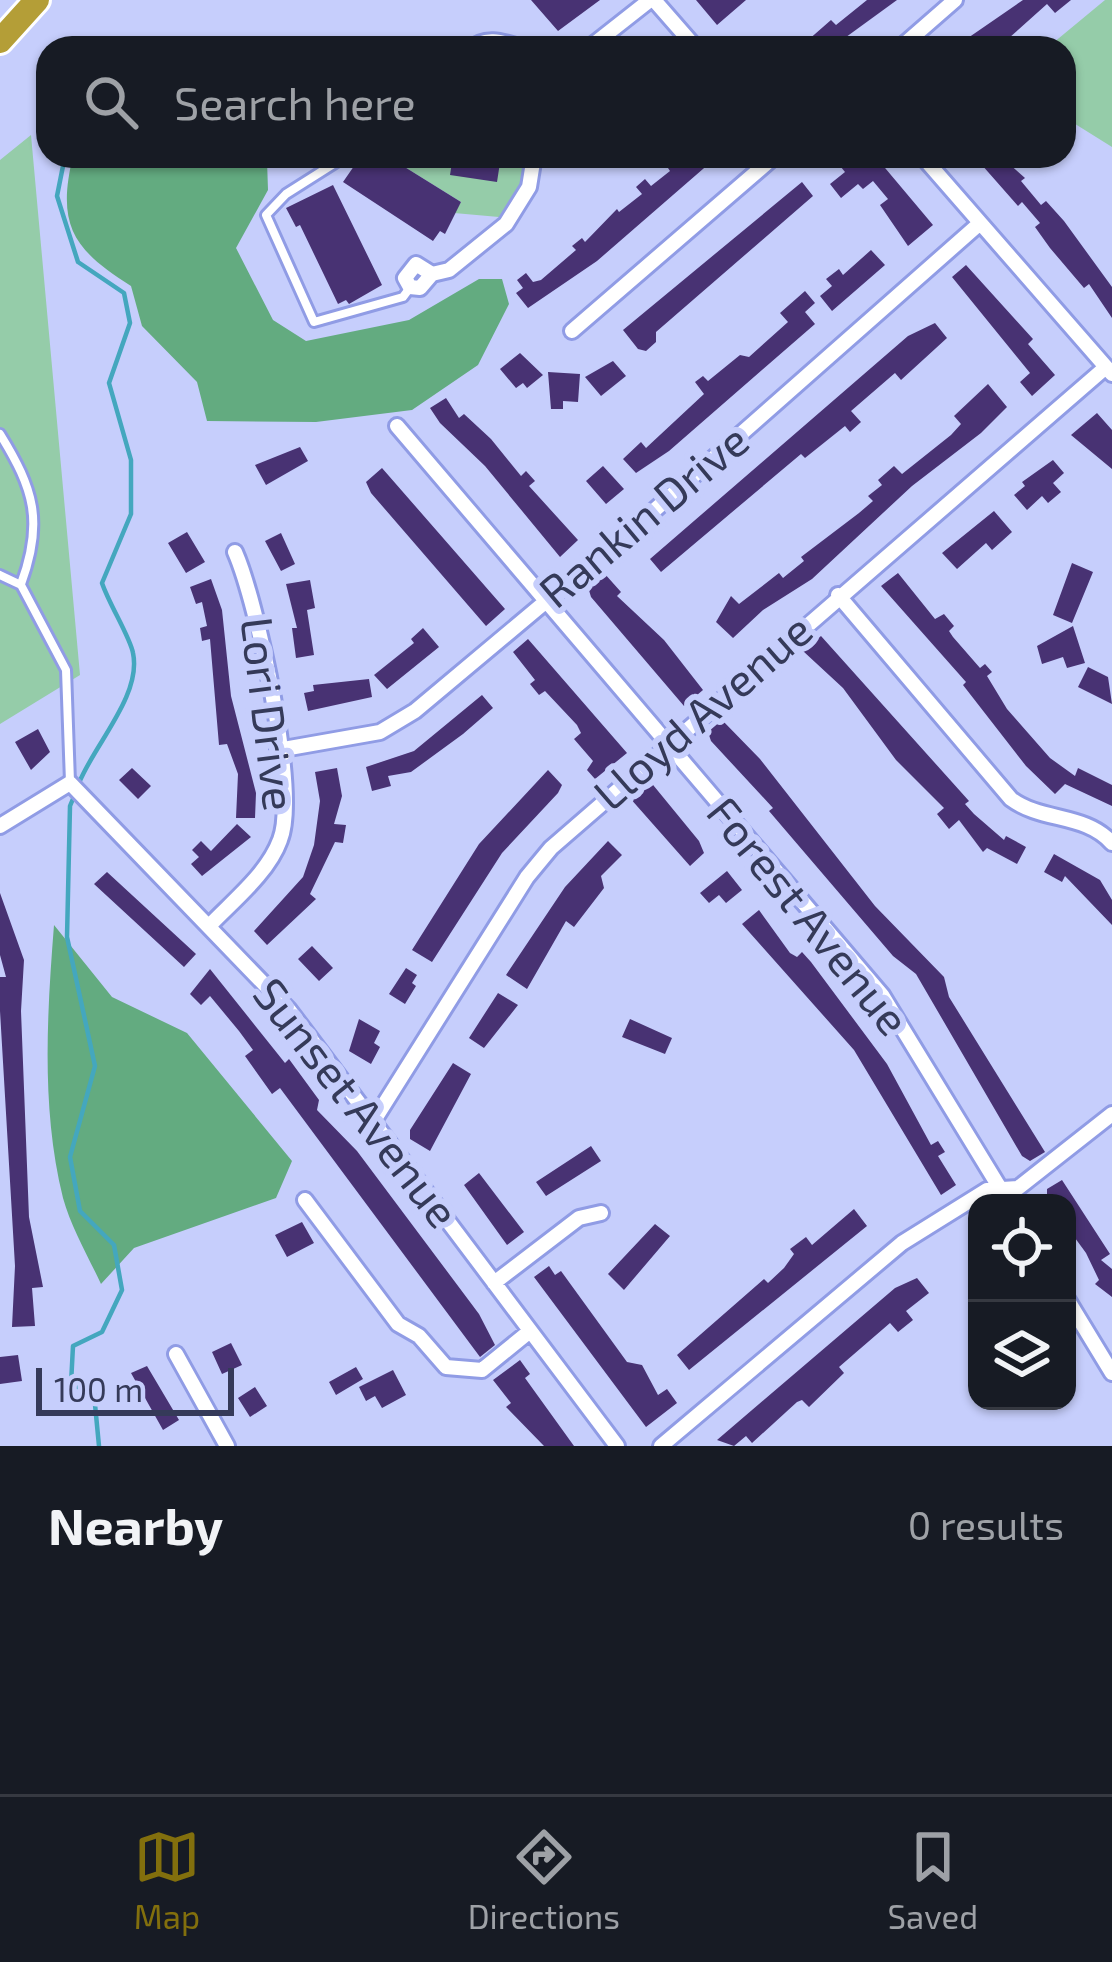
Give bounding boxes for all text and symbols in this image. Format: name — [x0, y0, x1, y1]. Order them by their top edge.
search box — [36, 36, 1076, 168]
icon: search — [78, 69, 144, 135]
text: Search here — [174, 75, 416, 129]
street label: Rankin Drive — [527, 412, 758, 617]
street label: Lloyd Avenue — [582, 601, 822, 820]
street label: Lori Drive — [231, 614, 309, 814]
street label: Forest Avenue — [697, 785, 922, 1045]
street label: Sunset Avenue — [244, 967, 471, 1237]
map controls — [968, 1194, 1076, 1410]
button: locate — [968, 1194, 1076, 1302]
button: layers — [968, 1302, 1076, 1410]
scale bar — [36, 1362, 234, 1415]
text: 100 m — [54, 1369, 143, 1409]
text: Nearby — [48, 1494, 223, 1555]
text: 0 results — [908, 1501, 1064, 1548]
tab: Map — [134, 1824, 200, 1936]
tab: Directions — [468, 1824, 620, 1936]
tab: Saved — [888, 1824, 978, 1936]

